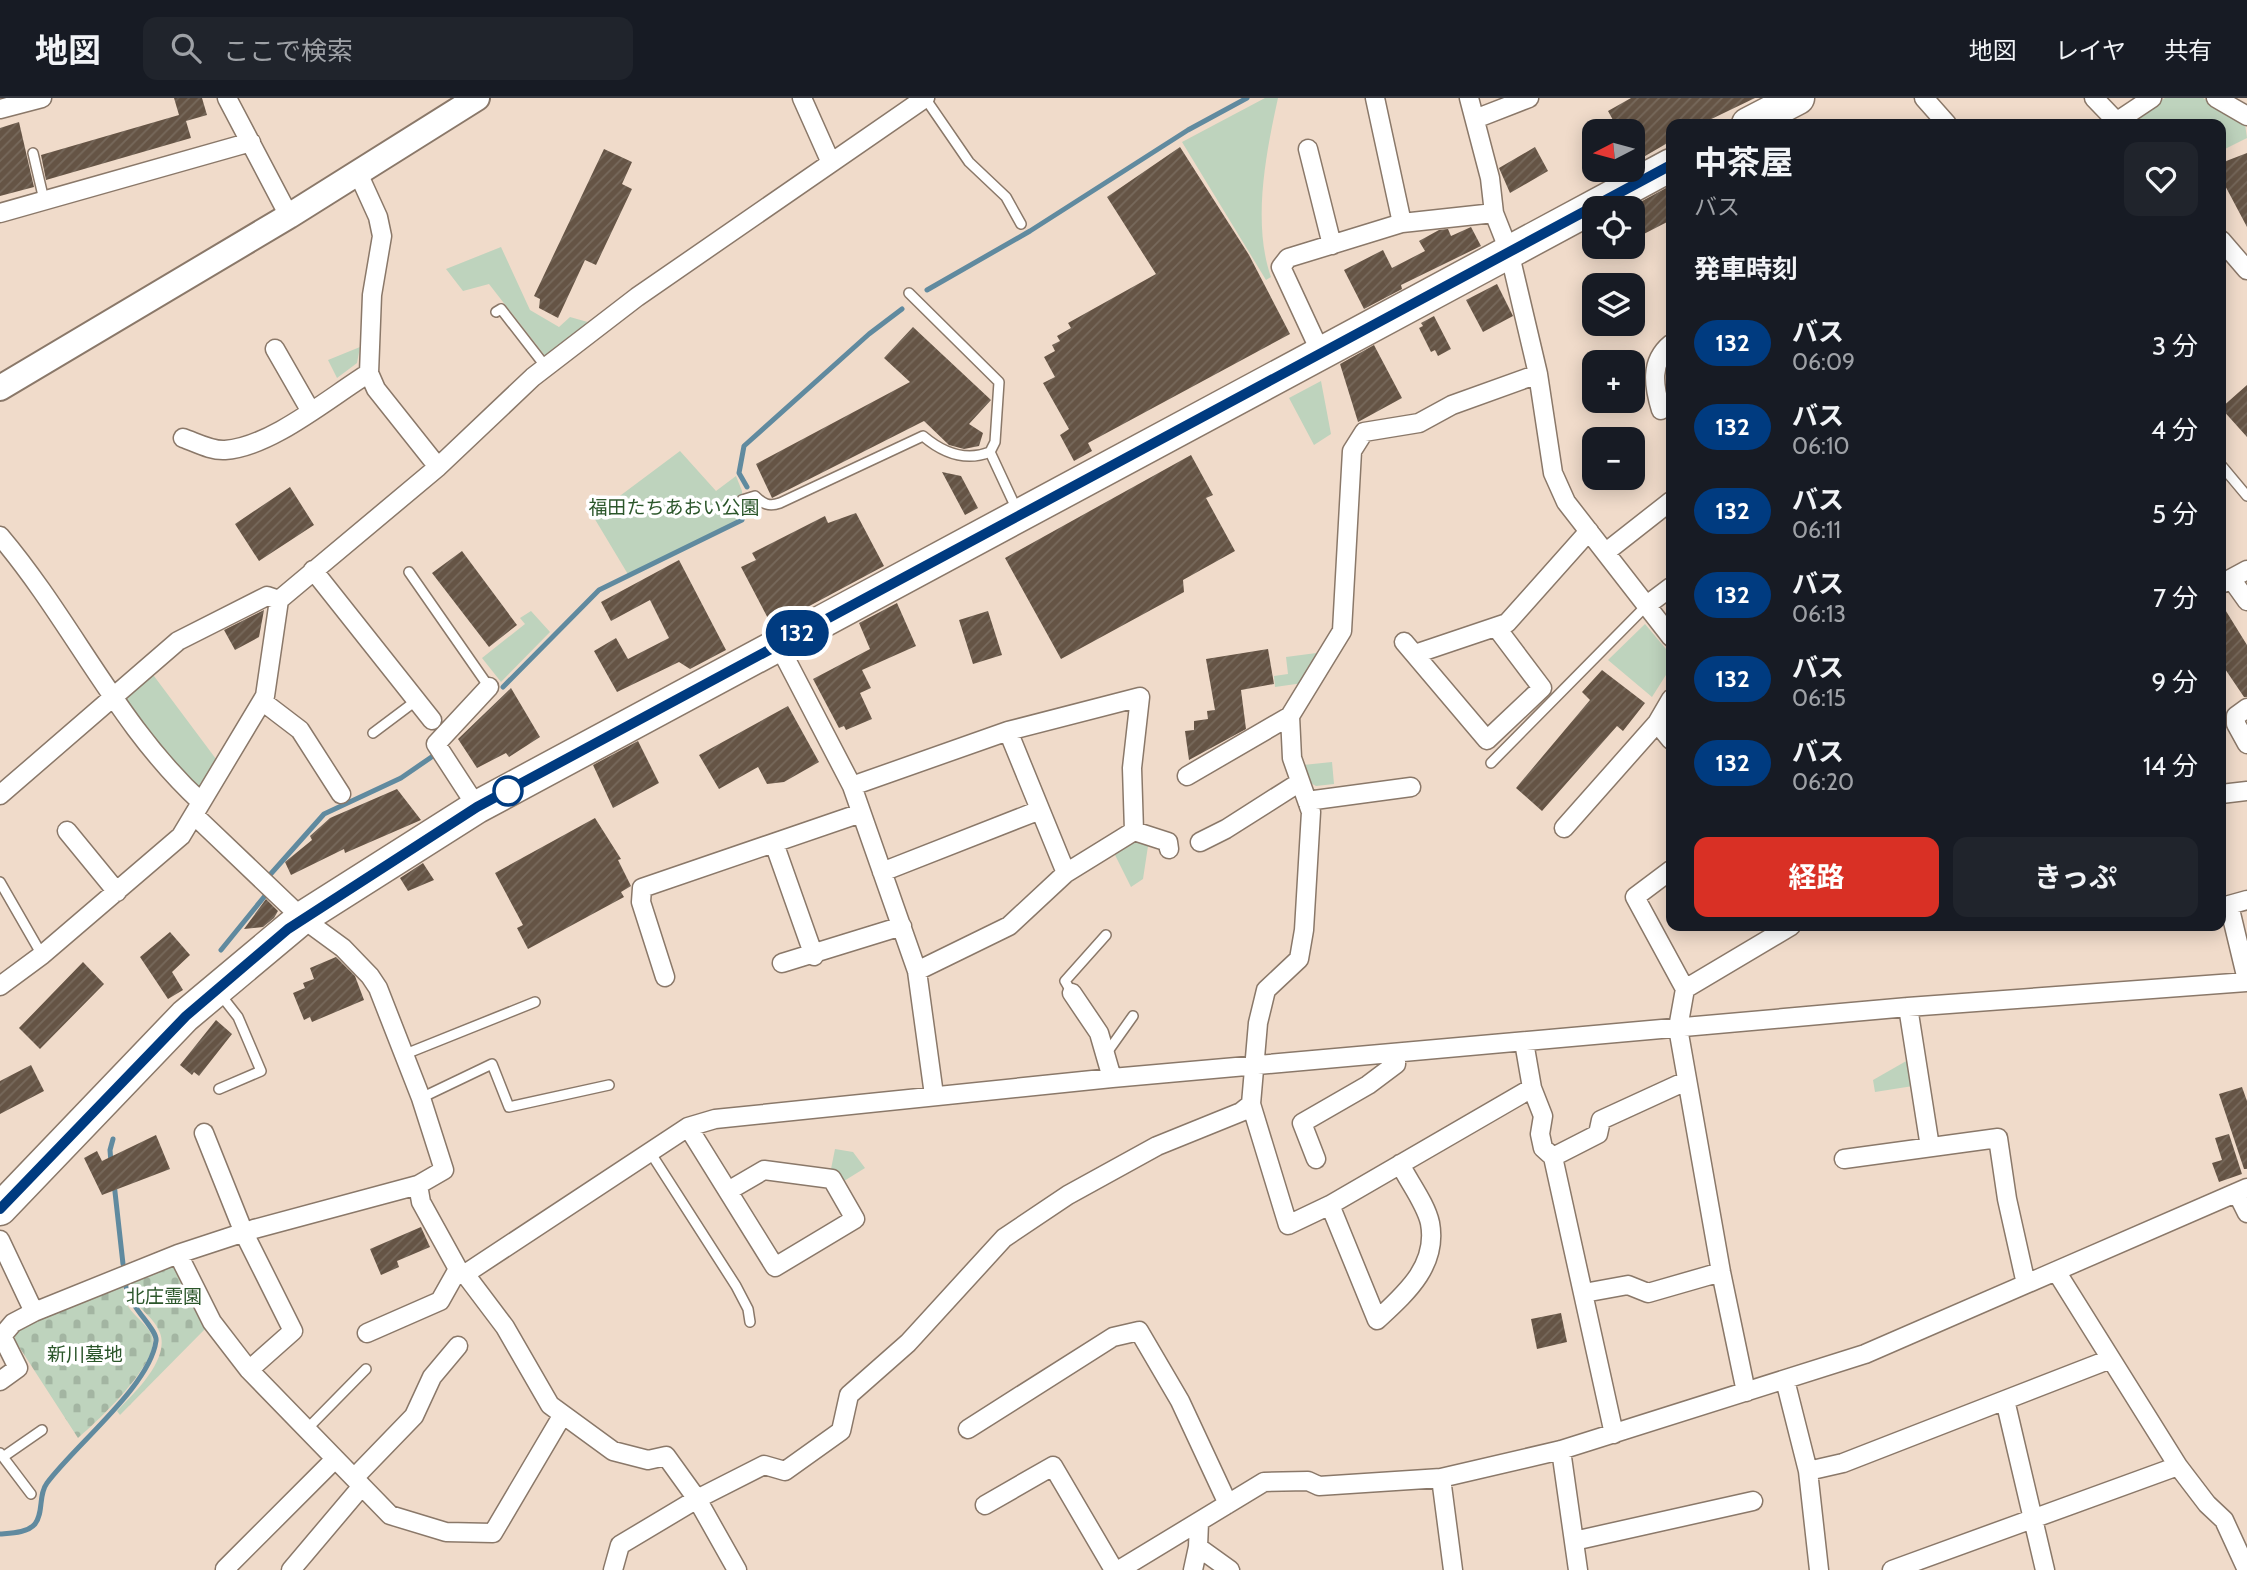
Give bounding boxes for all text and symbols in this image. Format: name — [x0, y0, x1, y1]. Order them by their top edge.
search box — [143, 17, 633, 80]
icon: search — [167, 29, 205, 67]
text: 地図 — [35, 30, 101, 70]
text: ここで検索 — [223, 35, 353, 67]
text: 地図 — [1969, 36, 2017, 65]
text: レイヤ — [2055, 36, 2126, 65]
text: 共有 — [2164, 36, 2212, 65]
north arrow — [1582, 119, 1645, 182]
map controls — [1582, 119, 1645, 490]
text: 中茶屋 — [1694, 142, 1793, 182]
button: heart — [2124, 142, 2198, 216]
text: バス — [1694, 193, 1740, 221]
button: locate — [1582, 196, 1645, 259]
text: 発車時刻 — [1694, 253, 1798, 285]
button: layers — [1582, 273, 1645, 336]
text: バス — [1792, 316, 1844, 348]
text: 132 — [1715, 328, 1750, 357]
text: 3 分 — [2152, 330, 2198, 362]
text: 06:09 — [1792, 348, 1855, 376]
button: + — [1582, 350, 1645, 413]
text: バス — [1792, 400, 1844, 432]
text: 132 — [1715, 412, 1750, 441]
text: 4 分 — [2151, 414, 2198, 446]
button: − — [1582, 427, 1645, 490]
text: 06:10 — [1792, 432, 1849, 460]
text: バス — [1792, 484, 1844, 516]
park label: 福田たちあおい公園 — [588, 496, 760, 519]
text: 132 — [1715, 496, 1750, 525]
text: 5 分 — [2152, 498, 2198, 530]
text: 06:11 — [1792, 516, 1841, 544]
text: バス — [1792, 568, 1844, 600]
text: 132 — [1715, 580, 1750, 609]
text: 7 分 — [2153, 582, 2198, 614]
text: 06:13 — [1792, 600, 1846, 628]
line badge: 132 — [757, 610, 837, 656]
text: 132 — [780, 618, 814, 647]
text: バス — [1792, 652, 1844, 684]
text: 132 — [1715, 664, 1750, 693]
text: 9 分 — [2151, 666, 2198, 698]
text: 06:15 — [1792, 684, 1846, 712]
text: バス — [1792, 736, 1844, 768]
text: 132 — [1715, 748, 1750, 777]
text: 14 分 — [2143, 750, 2198, 782]
text: 06:20 — [1792, 768, 1854, 796]
unlabelled marker — [493, 776, 523, 806]
button: 経路 — [1694, 837, 1939, 917]
button: きっぷ — [1953, 837, 2198, 917]
park label: 北庄霊園 — [126, 1285, 202, 1308]
park label: 新川墓地 — [47, 1343, 123, 1366]

